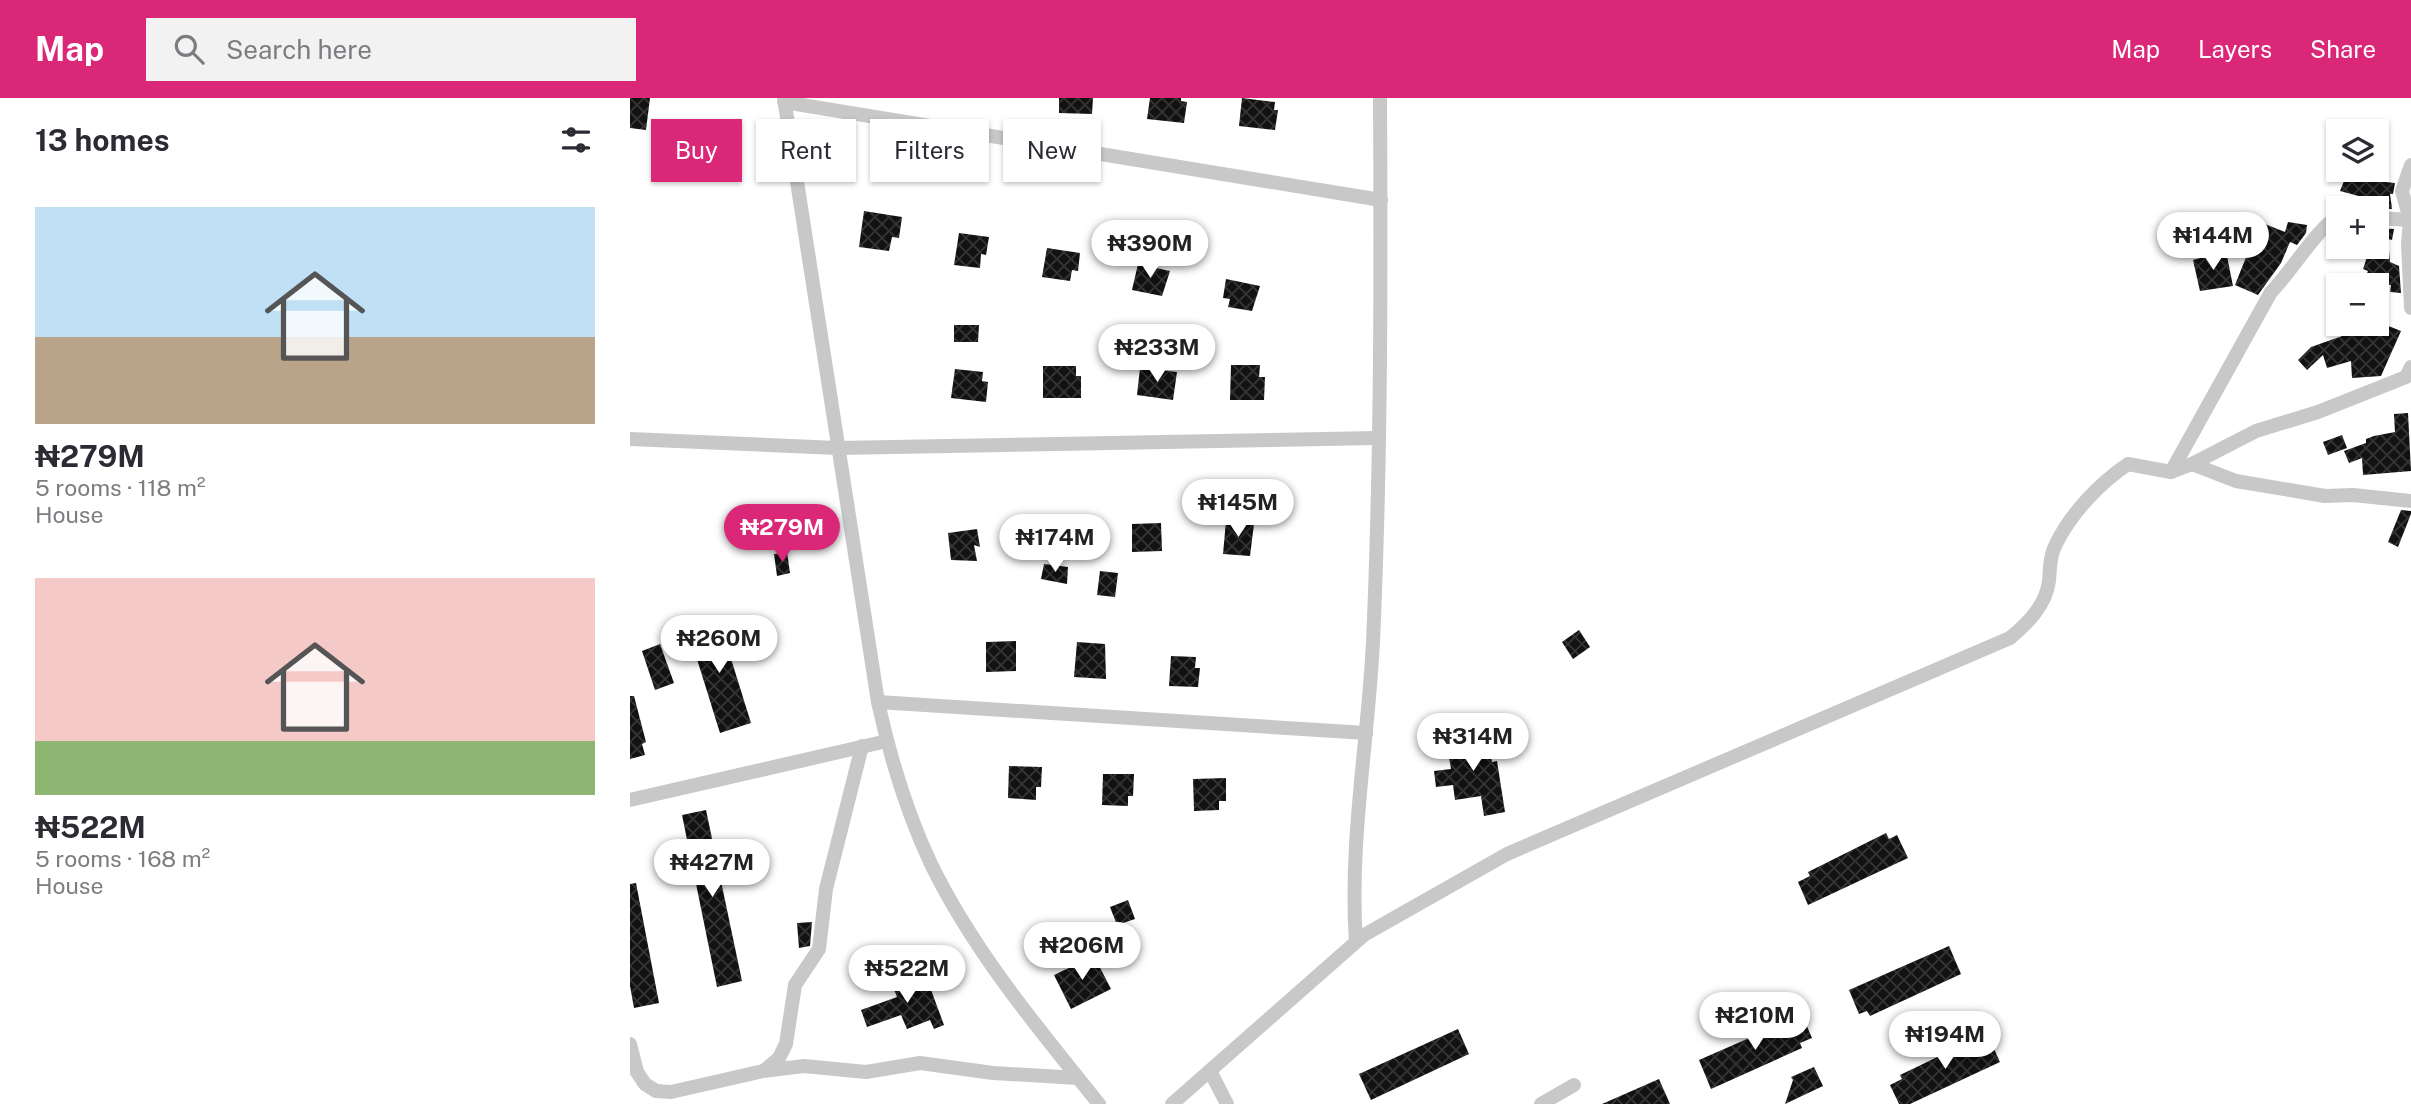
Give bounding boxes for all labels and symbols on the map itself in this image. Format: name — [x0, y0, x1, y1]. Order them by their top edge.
pin: ₦144M — [2164, 212, 2262, 272]
pin: ₦390M — [1101, 220, 1199, 280]
pin: ₦233M — [1108, 324, 1206, 384]
pin: ₦145M — [1189, 480, 1287, 539]
pin: ₦279M — [733, 504, 831, 564]
pin: ₦174M — [1006, 514, 1104, 574]
pin: ₦260M — [670, 616, 768, 675]
pin: ₦314M — [1424, 714, 1522, 773]
pin: ₦427M — [663, 840, 761, 899]
pin: ₦206M — [1033, 922, 1131, 982]
pin: ₦522M — [858, 946, 956, 1005]
pin: ₦210M — [1706, 992, 1804, 1052]
pin: ₦194M — [1896, 1012, 1994, 1071]

